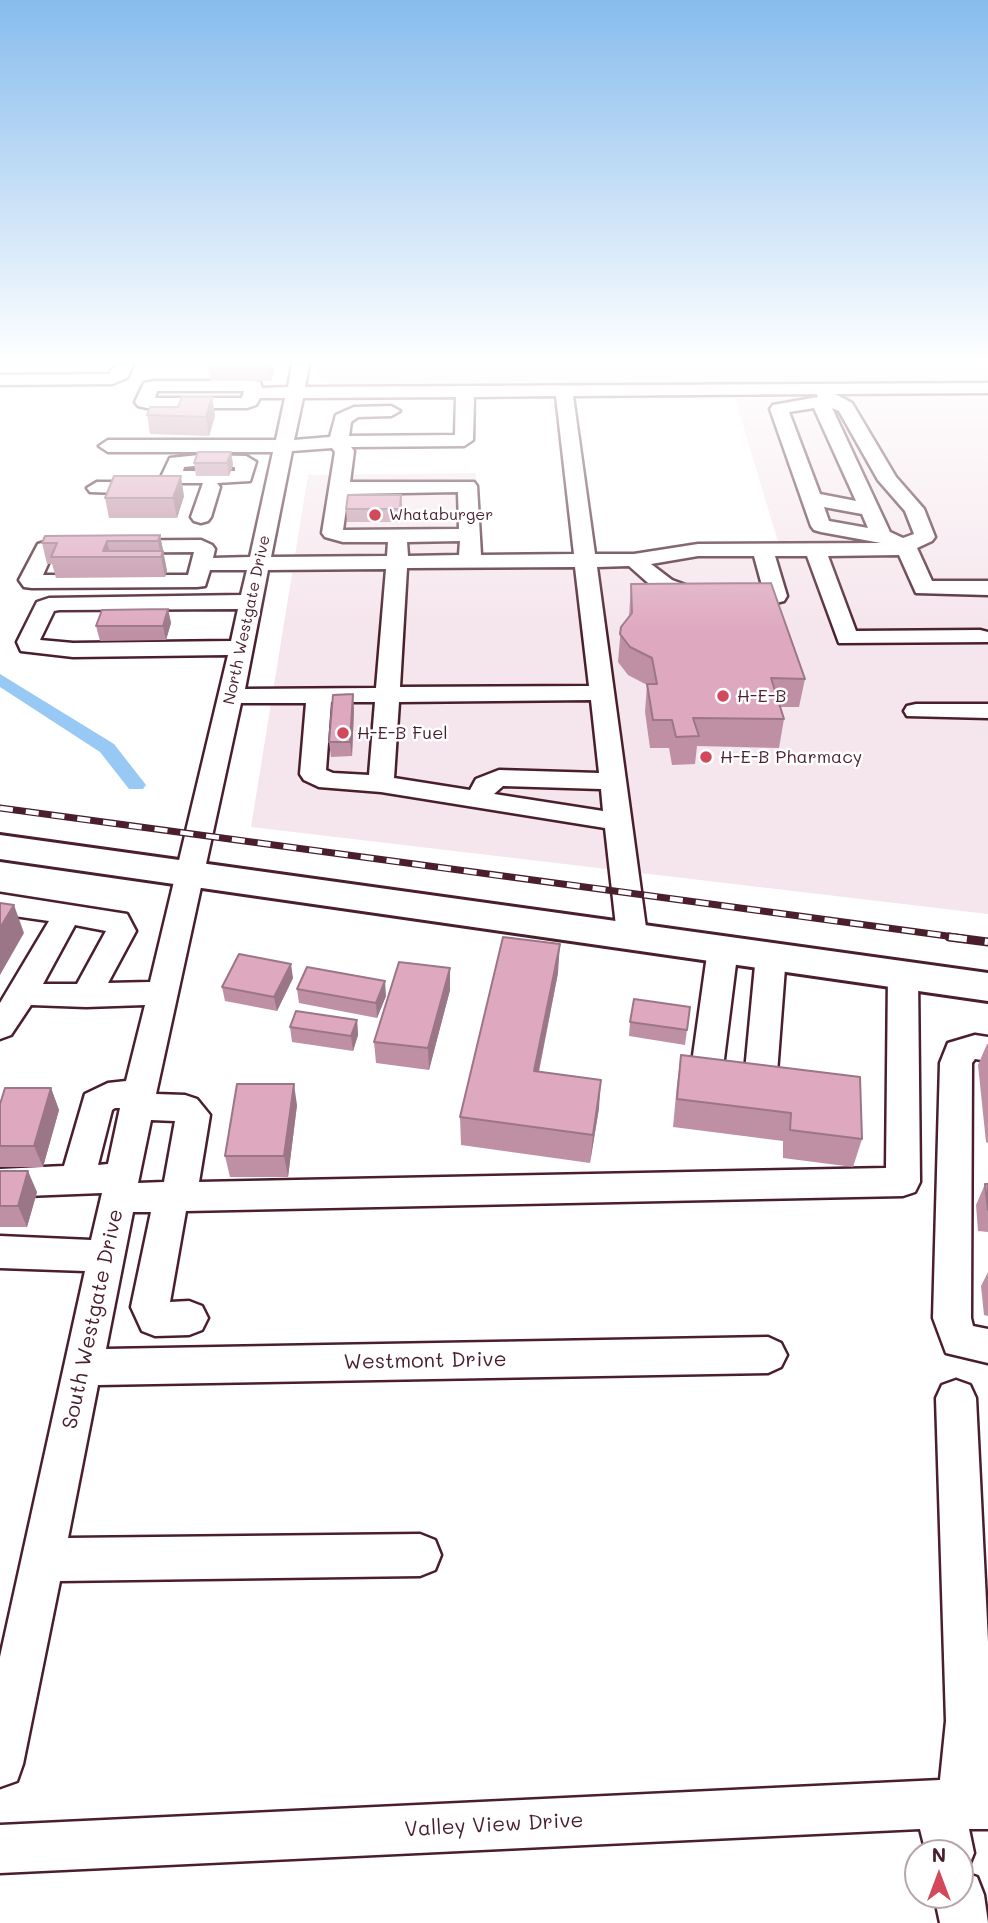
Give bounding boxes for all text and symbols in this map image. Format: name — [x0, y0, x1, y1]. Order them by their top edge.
place label: Whataburger — [389, 505, 493, 525]
marker: Whataburger — [367, 507, 383, 523]
street label: North Westgate Drive — [220, 533, 274, 707]
place label: H-E-B — [737, 685, 787, 707]
marker: H-E-B — [715, 688, 731, 704]
place label: H-E-B Fuel — [357, 722, 448, 744]
marker: H-E-B Fuel — [335, 725, 351, 741]
place label: H-E-B Pharmacy — [720, 746, 862, 768]
marker: H-E-B Pharmacy — [698, 749, 714, 765]
street label: South Westgate Drive — [57, 1207, 129, 1431]
street label: Westmont Drive — [343, 1347, 507, 1375]
street label: Valley View Drive — [404, 1808, 584, 1842]
north arrow — [904, 1839, 974, 1909]
text: N — [932, 1842, 946, 1867]

